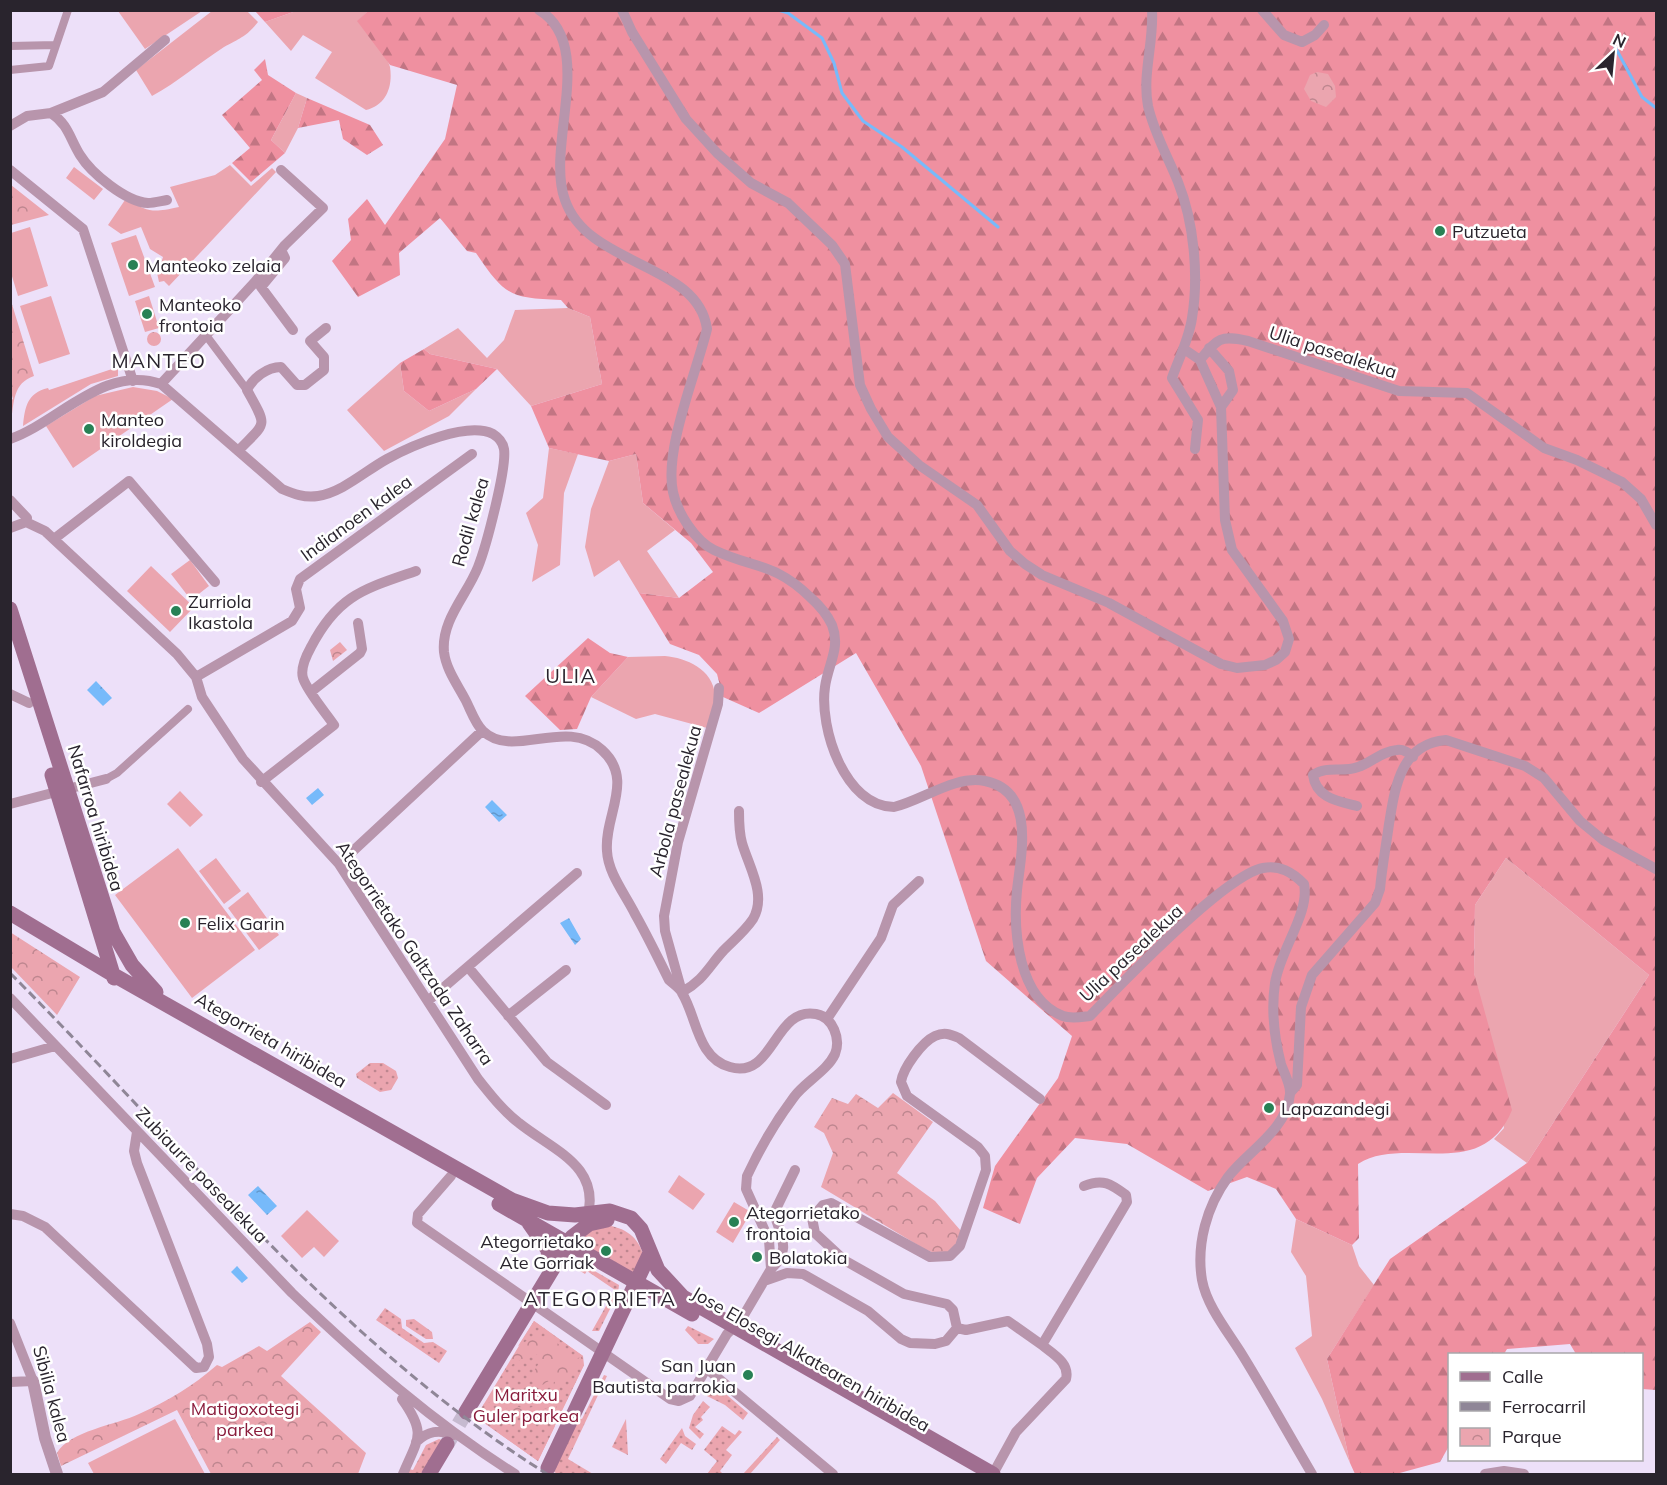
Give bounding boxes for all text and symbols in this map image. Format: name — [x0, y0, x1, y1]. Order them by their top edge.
north arrow — [1583, 24, 1643, 84]
text: N — [1610, 29, 1629, 52]
place label: Putzueta — [1452, 220, 1527, 243]
marker: Putzueta — [1433, 224, 1447, 238]
place label: Manteoko zelaia — [145, 254, 281, 277]
marker: Manteoko zelaia — [126, 258, 140, 272]
place label: Manteoko frontoia — [159, 293, 241, 337]
marker: Manteoko frontoia — [140, 307, 154, 321]
street label: Ulia pasealekua — [1266, 321, 1400, 383]
district label: MANTEO — [111, 348, 207, 373]
place label: Manteo kiroldegia — [101, 408, 182, 452]
marker: Manteo kiroldegia — [82, 422, 96, 436]
street label: Indianoen kalea — [296, 470, 416, 566]
street label: Rodil kalea — [446, 475, 494, 569]
place label: Zurriola Ikastola — [188, 590, 253, 634]
marker: Zurriola Ikastola — [169, 604, 183, 618]
district label: ULIA — [545, 663, 597, 688]
street label: Arbola pasealekua — [644, 723, 706, 879]
street label: Nafarroa hiribidea — [63, 742, 129, 894]
street label: Ategorrietako Galtzada Zaharra — [331, 836, 499, 1070]
street label: Ulia pasealekua — [1075, 899, 1187, 1007]
place label: Felix Garin — [197, 912, 285, 935]
marker: Felix Garin — [178, 916, 192, 930]
street label: Ategorrieta hiribidea — [191, 987, 351, 1093]
place label: Lapazandegi — [1281, 1097, 1390, 1120]
marker: Lapazandegi — [1262, 1101, 1276, 1115]
street label: Zubiaurre pasealekua — [131, 1102, 273, 1248]
place label: Ategorrietako frontoia — [746, 1201, 860, 1245]
marker: Ategorrietako frontoia — [727, 1215, 741, 1229]
place label: Ategorrietako Ate Gorriak — [480, 1230, 595, 1274]
marker: Ategorrietako Ate Gorriak — [599, 1244, 613, 1258]
place label: Bolatokia — [769, 1246, 847, 1269]
marker: Bolatokia — [750, 1250, 764, 1264]
street label: Jose Elosegi Alkatearen hiribidea — [688, 1281, 934, 1437]
district label: ATEGORRIETA — [523, 1286, 677, 1311]
street label: Sibilia kalea — [28, 1343, 76, 1445]
legend — [1448, 1353, 1643, 1461]
place label: San Juan Bautista parrokia — [592, 1354, 736, 1398]
text: Calle — [1502, 1365, 1543, 1388]
marker: San Juan Bautista parrokia — [741, 1368, 755, 1382]
park label: Maritxu Guler parkea — [473, 1383, 579, 1427]
text: Ferrocarril — [1502, 1395, 1586, 1418]
park label: Matigoxotegi parkea — [191, 1397, 299, 1441]
text: Parque — [1502, 1425, 1561, 1448]

